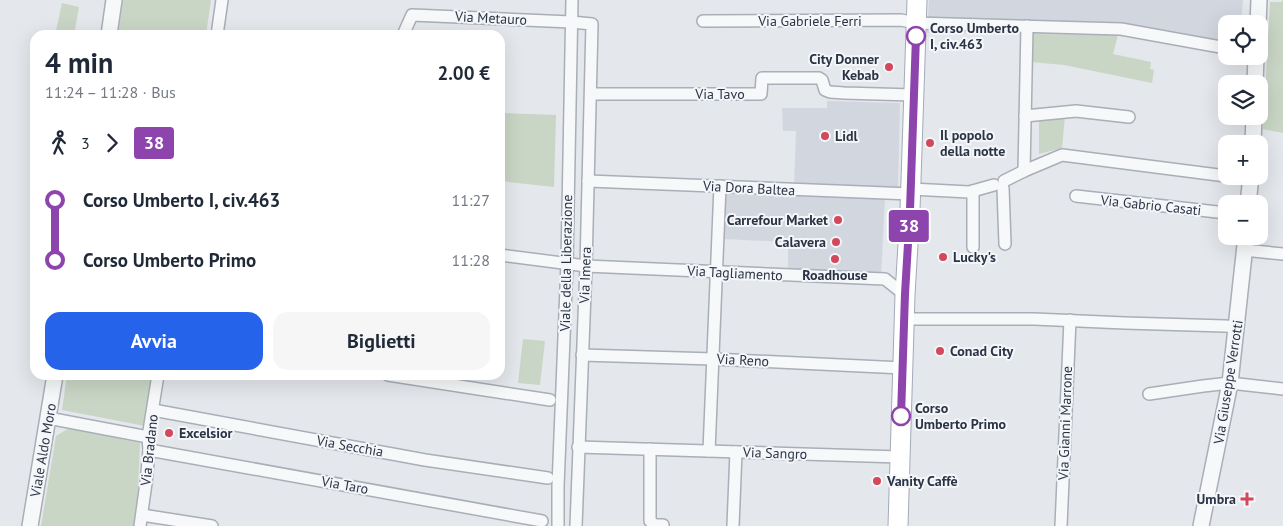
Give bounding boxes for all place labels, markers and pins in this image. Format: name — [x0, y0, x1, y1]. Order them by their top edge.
place label: Corso Umberto I, civ.463 — [930, 19, 1020, 53]
marker: Corso Umberto I, civ.463 — [906, 26, 926, 46]
place label: City Donner Kebab — [809, 50, 879, 84]
marker: City Donner Kebab — [883, 61, 895, 73]
place label: Il popolo della notte — [940, 126, 1005, 160]
place label: Lidl — [835, 127, 859, 145]
marker: Lidl — [819, 130, 831, 142]
marker: Il popolo della notte — [924, 137, 936, 149]
place label: Carrefour Market — [727, 211, 828, 229]
marker: Carrefour Market — [832, 214, 844, 226]
place label: Calavera — [775, 233, 826, 251]
marker: Calavera — [830, 236, 842, 248]
place label: Lucky's — [953, 248, 996, 266]
marker: Lucky's — [937, 251, 949, 263]
marker: Roadhouse — [829, 253, 841, 265]
place label: Roadhouse — [802, 266, 868, 284]
place label: Conad City — [950, 342, 1013, 360]
marker: Conad City — [934, 345, 946, 357]
place label: Corso Umberto Primo — [915, 399, 1006, 433]
marker: Corso Umberto Primo — [891, 406, 911, 426]
place label: Excelsior — [179, 424, 233, 442]
marker: Excelsior — [163, 427, 175, 439]
place label: Vanity Caffè — [886, 472, 958, 490]
marker: Vanity Caffè — [871, 475, 883, 487]
place label: Umbra — [1197, 490, 1236, 508]
marker: Umbra — [1240, 492, 1254, 506]

